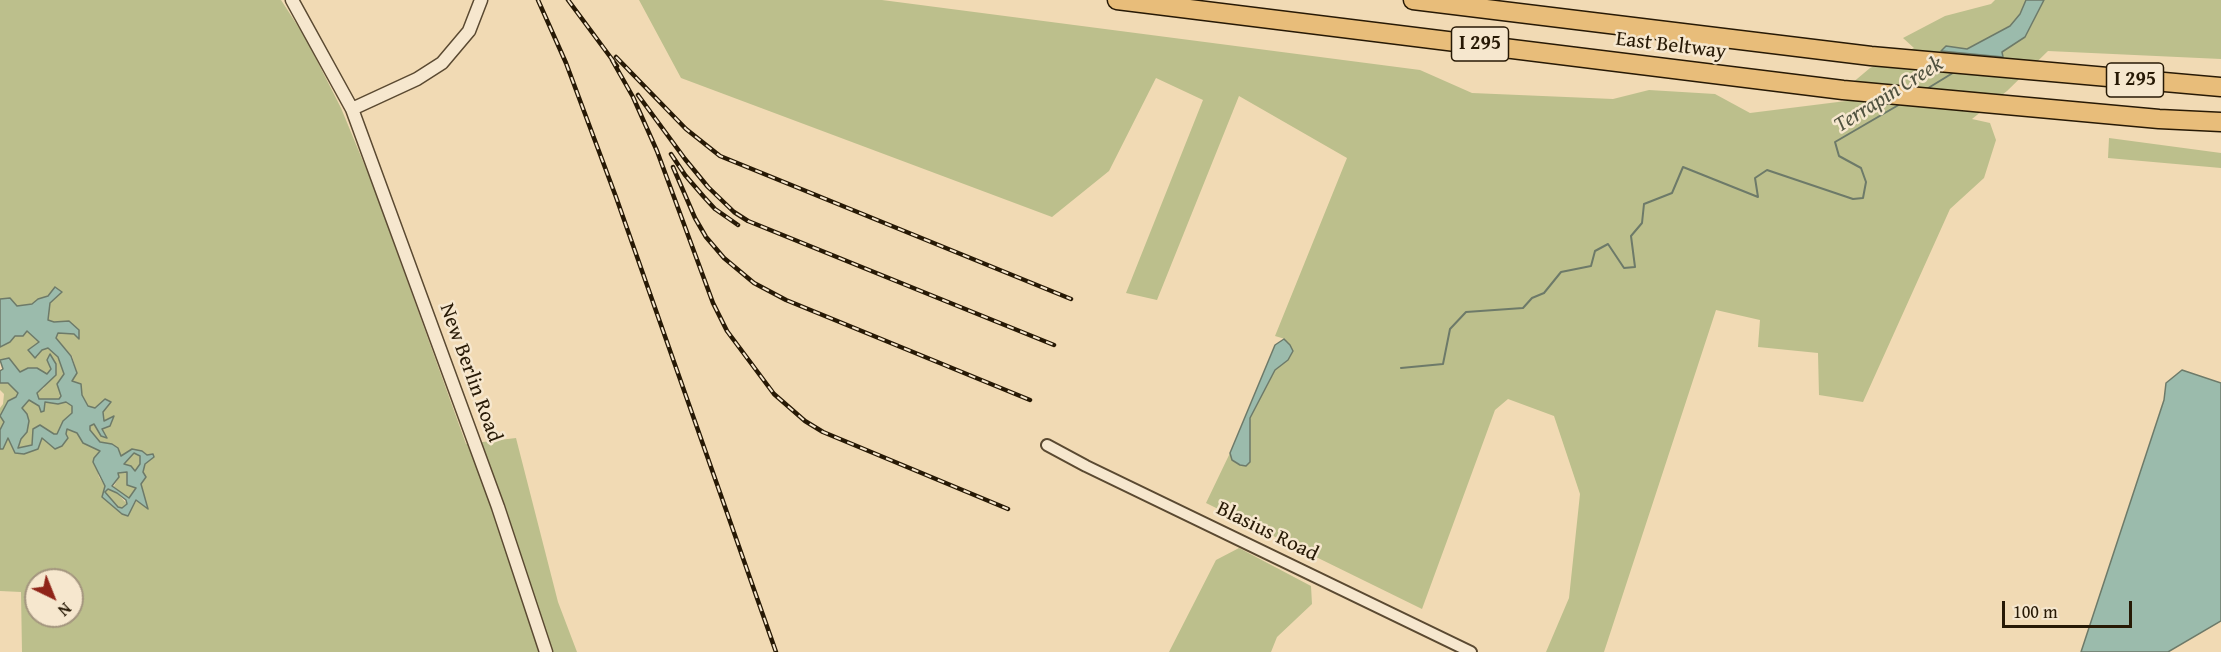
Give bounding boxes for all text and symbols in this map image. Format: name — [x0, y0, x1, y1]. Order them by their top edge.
road number: I 295 — [1452, 27, 1508, 61]
street label: East Beltway — [1614, 27, 1728, 65]
water label: Terrapin Creek — [1830, 51, 1948, 139]
road number: I 295 — [2106, 63, 2164, 97]
street label: New Berlin Road — [433, 300, 507, 446]
street label: Blasius Road — [1212, 497, 1322, 567]
north arrow — [24, 568, 84, 628]
scale bar — [2005, 589, 2136, 627]
text: N — [53, 597, 77, 622]
text: 100 m — [2013, 598, 2058, 625]

